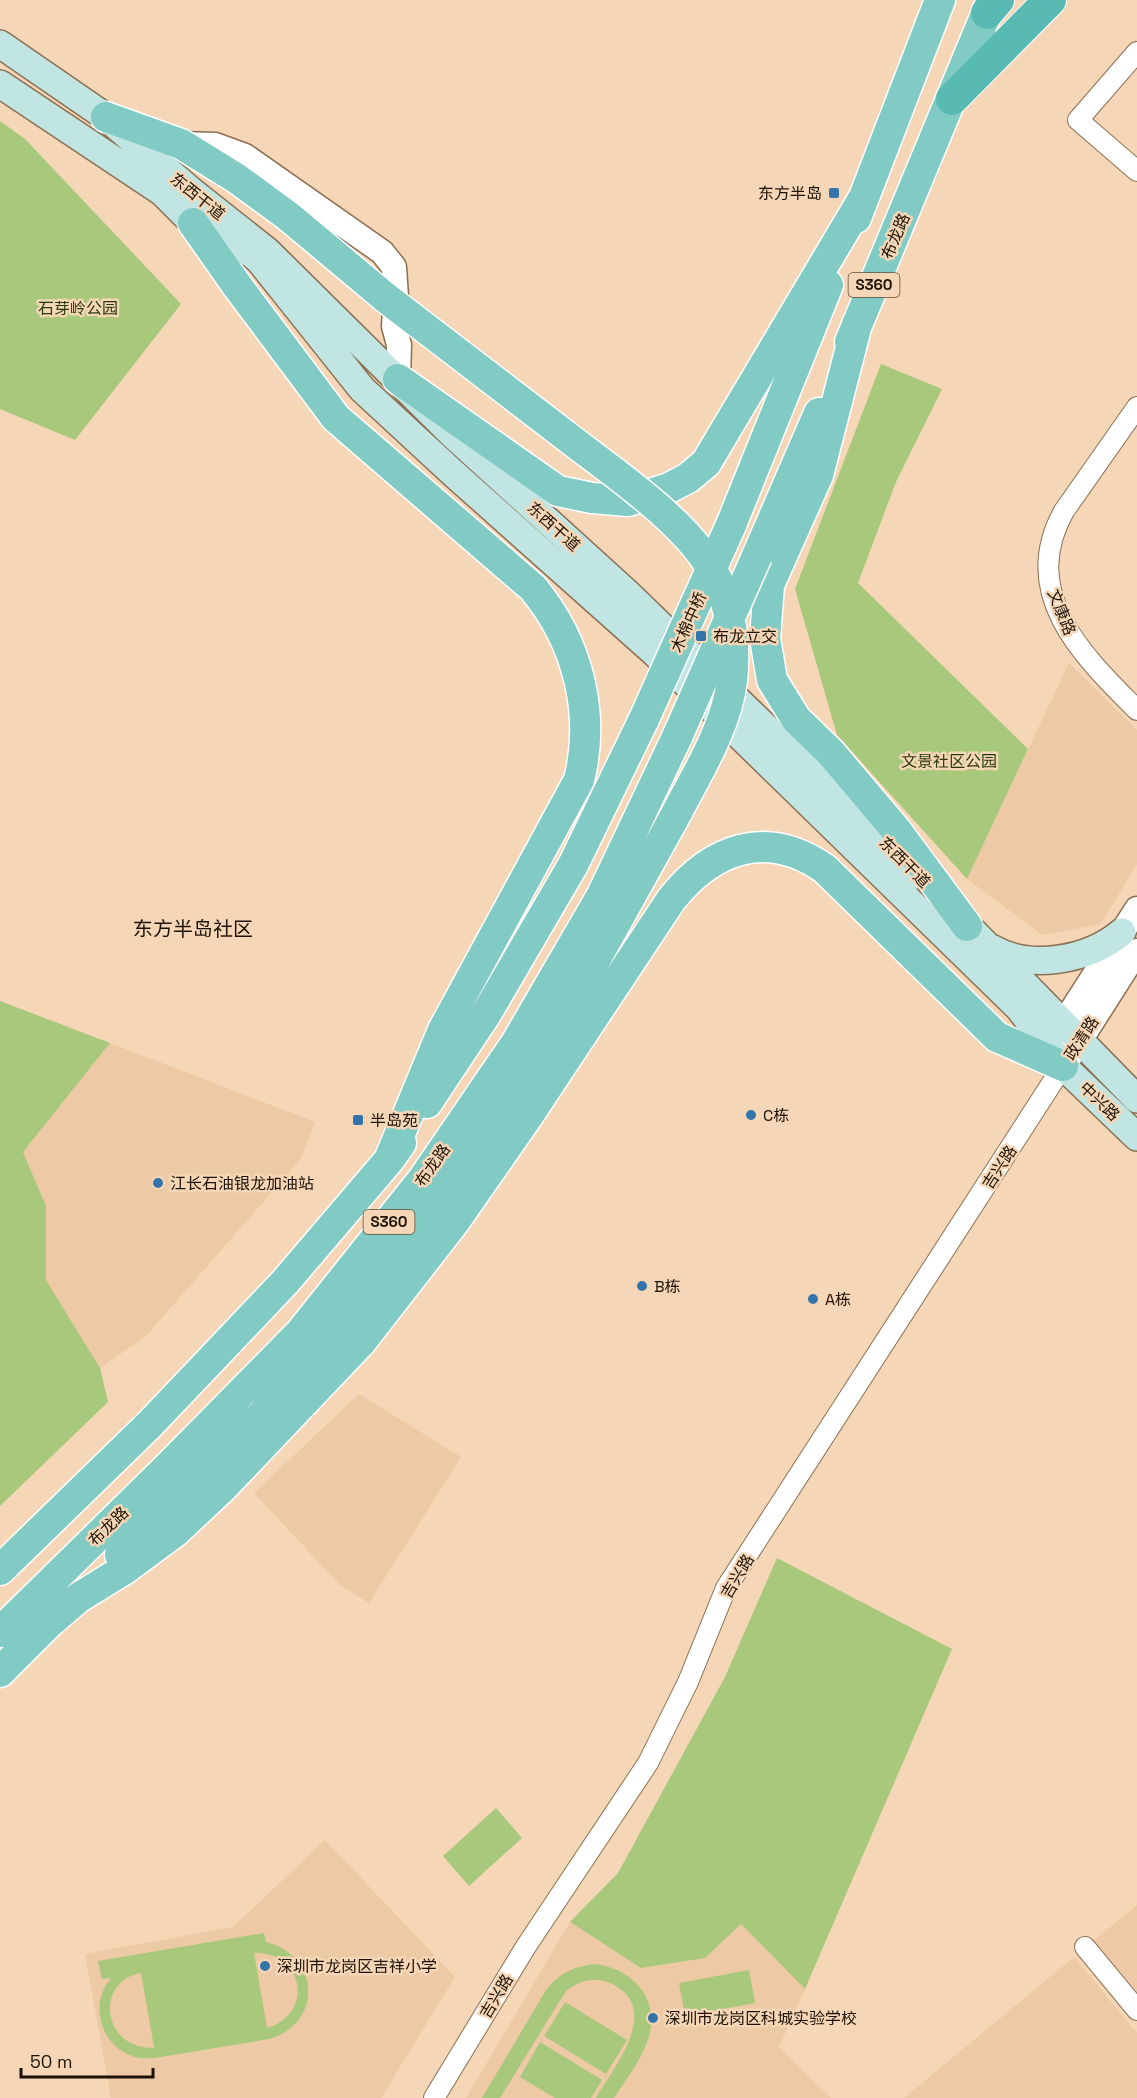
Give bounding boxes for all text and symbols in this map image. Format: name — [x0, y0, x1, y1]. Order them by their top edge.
street label: 东西干道 — [166, 168, 229, 225]
place label: 东方半岛 — [758, 183, 822, 204]
marker: 东方半岛 — [827, 186, 841, 200]
street label: 布龙路 — [876, 210, 915, 262]
road number: S360 — [848, 273, 900, 297]
park label: 石芽岭公园 — [38, 298, 118, 319]
street label: 东西干道 — [523, 497, 584, 556]
street label: 文康路 — [1043, 586, 1080, 638]
street label: 木棉中桥 — [666, 589, 711, 656]
place label: 布龙立交 — [713, 626, 777, 647]
marker: 布龙立交 — [694, 629, 708, 643]
park label: 文景社区公园 — [901, 751, 997, 772]
street label: 东西干道 — [875, 832, 935, 892]
district label: 东方半岛社区 — [133, 916, 253, 942]
street label: 政清路 — [1060, 1012, 1103, 1064]
street label: 中兴路 — [1075, 1077, 1124, 1126]
place label: C栋 — [763, 1105, 789, 1126]
marker: C栋 — [744, 1108, 758, 1122]
place label: 半岛苑 — [370, 1110, 418, 1131]
marker: 半岛苑 — [351, 1113, 365, 1127]
street label: 布龙路 — [410, 1140, 455, 1191]
street label: 吉兴路 — [978, 1141, 1021, 1193]
place label: 江长石油银龙加油站 — [170, 1173, 314, 1194]
marker: 江长石油银龙加油站 — [151, 1176, 165, 1190]
road number: S360 — [364, 1210, 414, 1234]
place label: B栋 — [654, 1276, 681, 1297]
marker: B栋 — [635, 1279, 649, 1293]
place label: A栋 — [825, 1289, 851, 1310]
marker: A栋 — [806, 1292, 820, 1306]
street label: 布龙路 — [84, 1502, 133, 1551]
street label: 吉兴路 — [716, 1550, 759, 1602]
place label: 深圳市龙岗区吉祥小学 — [277, 1956, 437, 1977]
marker: 深圳市龙岗区吉祥小学 — [258, 1959, 272, 1973]
street label: 吉兴路 — [475, 1970, 518, 2022]
place label: 深圳市龙岗区科城实验学校 — [665, 2008, 857, 2029]
marker: 深圳市龙岗区科城实验学校 — [646, 2011, 660, 2025]
scale bar — [21, 2041, 153, 2079]
text: 50 m — [30, 2050, 72, 2073]

